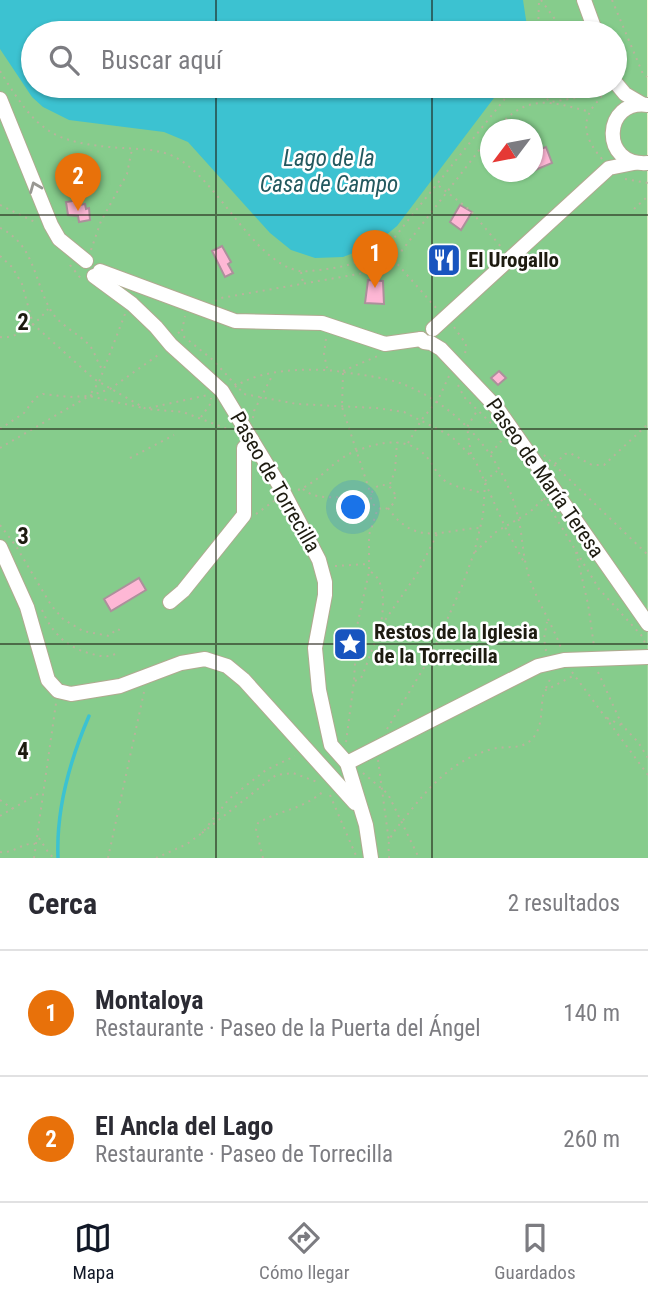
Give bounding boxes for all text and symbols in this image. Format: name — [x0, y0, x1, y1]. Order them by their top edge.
search box — [21, 21, 627, 98]
icon: search — [45, 41, 83, 79]
text: Buscar aquí — [101, 45, 222, 75]
north arrow — [480, 119, 543, 182]
water label: Lago de la Casa de Campo — [260, 145, 398, 198]
pin: 2 — [55, 153, 101, 211]
one-way arrow — [29, 181, 43, 194]
pin: 1 — [352, 230, 398, 288]
restaurant icon: El Urogallo — [425, 241, 463, 279]
place label: El Urogallo — [468, 248, 559, 272]
text: 2 — [17, 309, 29, 336]
street label: Paseo de María Teresa — [481, 394, 609, 562]
street label: Paseo de Torrecilla — [225, 408, 325, 556]
your location — [336, 490, 370, 524]
text: 3 — [17, 523, 29, 550]
place label: Restos de la Iglesia de la Torrecilla — [374, 620, 538, 668]
place icon: Restos de la Iglesia de la Torrecilla — [331, 625, 369, 663]
text: 4 — [17, 738, 29, 765]
text: Cerca — [28, 886, 97, 921]
text: 2 resultados — [508, 890, 620, 917]
text: Montaloya — [95, 985, 204, 1015]
text: 1 — [45, 1000, 57, 1027]
text: 140 m — [563, 1000, 620, 1027]
text: Restaurante · Paseo de la Puerta del Ángel — [95, 1015, 481, 1042]
text: El Ancla del Lago — [95, 1111, 273, 1141]
text: 2 — [45, 1126, 57, 1153]
text: 260 m — [563, 1126, 620, 1153]
text: Restaurante · Paseo de Torrecilla — [95, 1141, 393, 1168]
tab: Mapa — [72, 1219, 114, 1284]
tab: Cómo llegar — [259, 1219, 350, 1284]
tab: Guardados — [494, 1219, 576, 1284]

